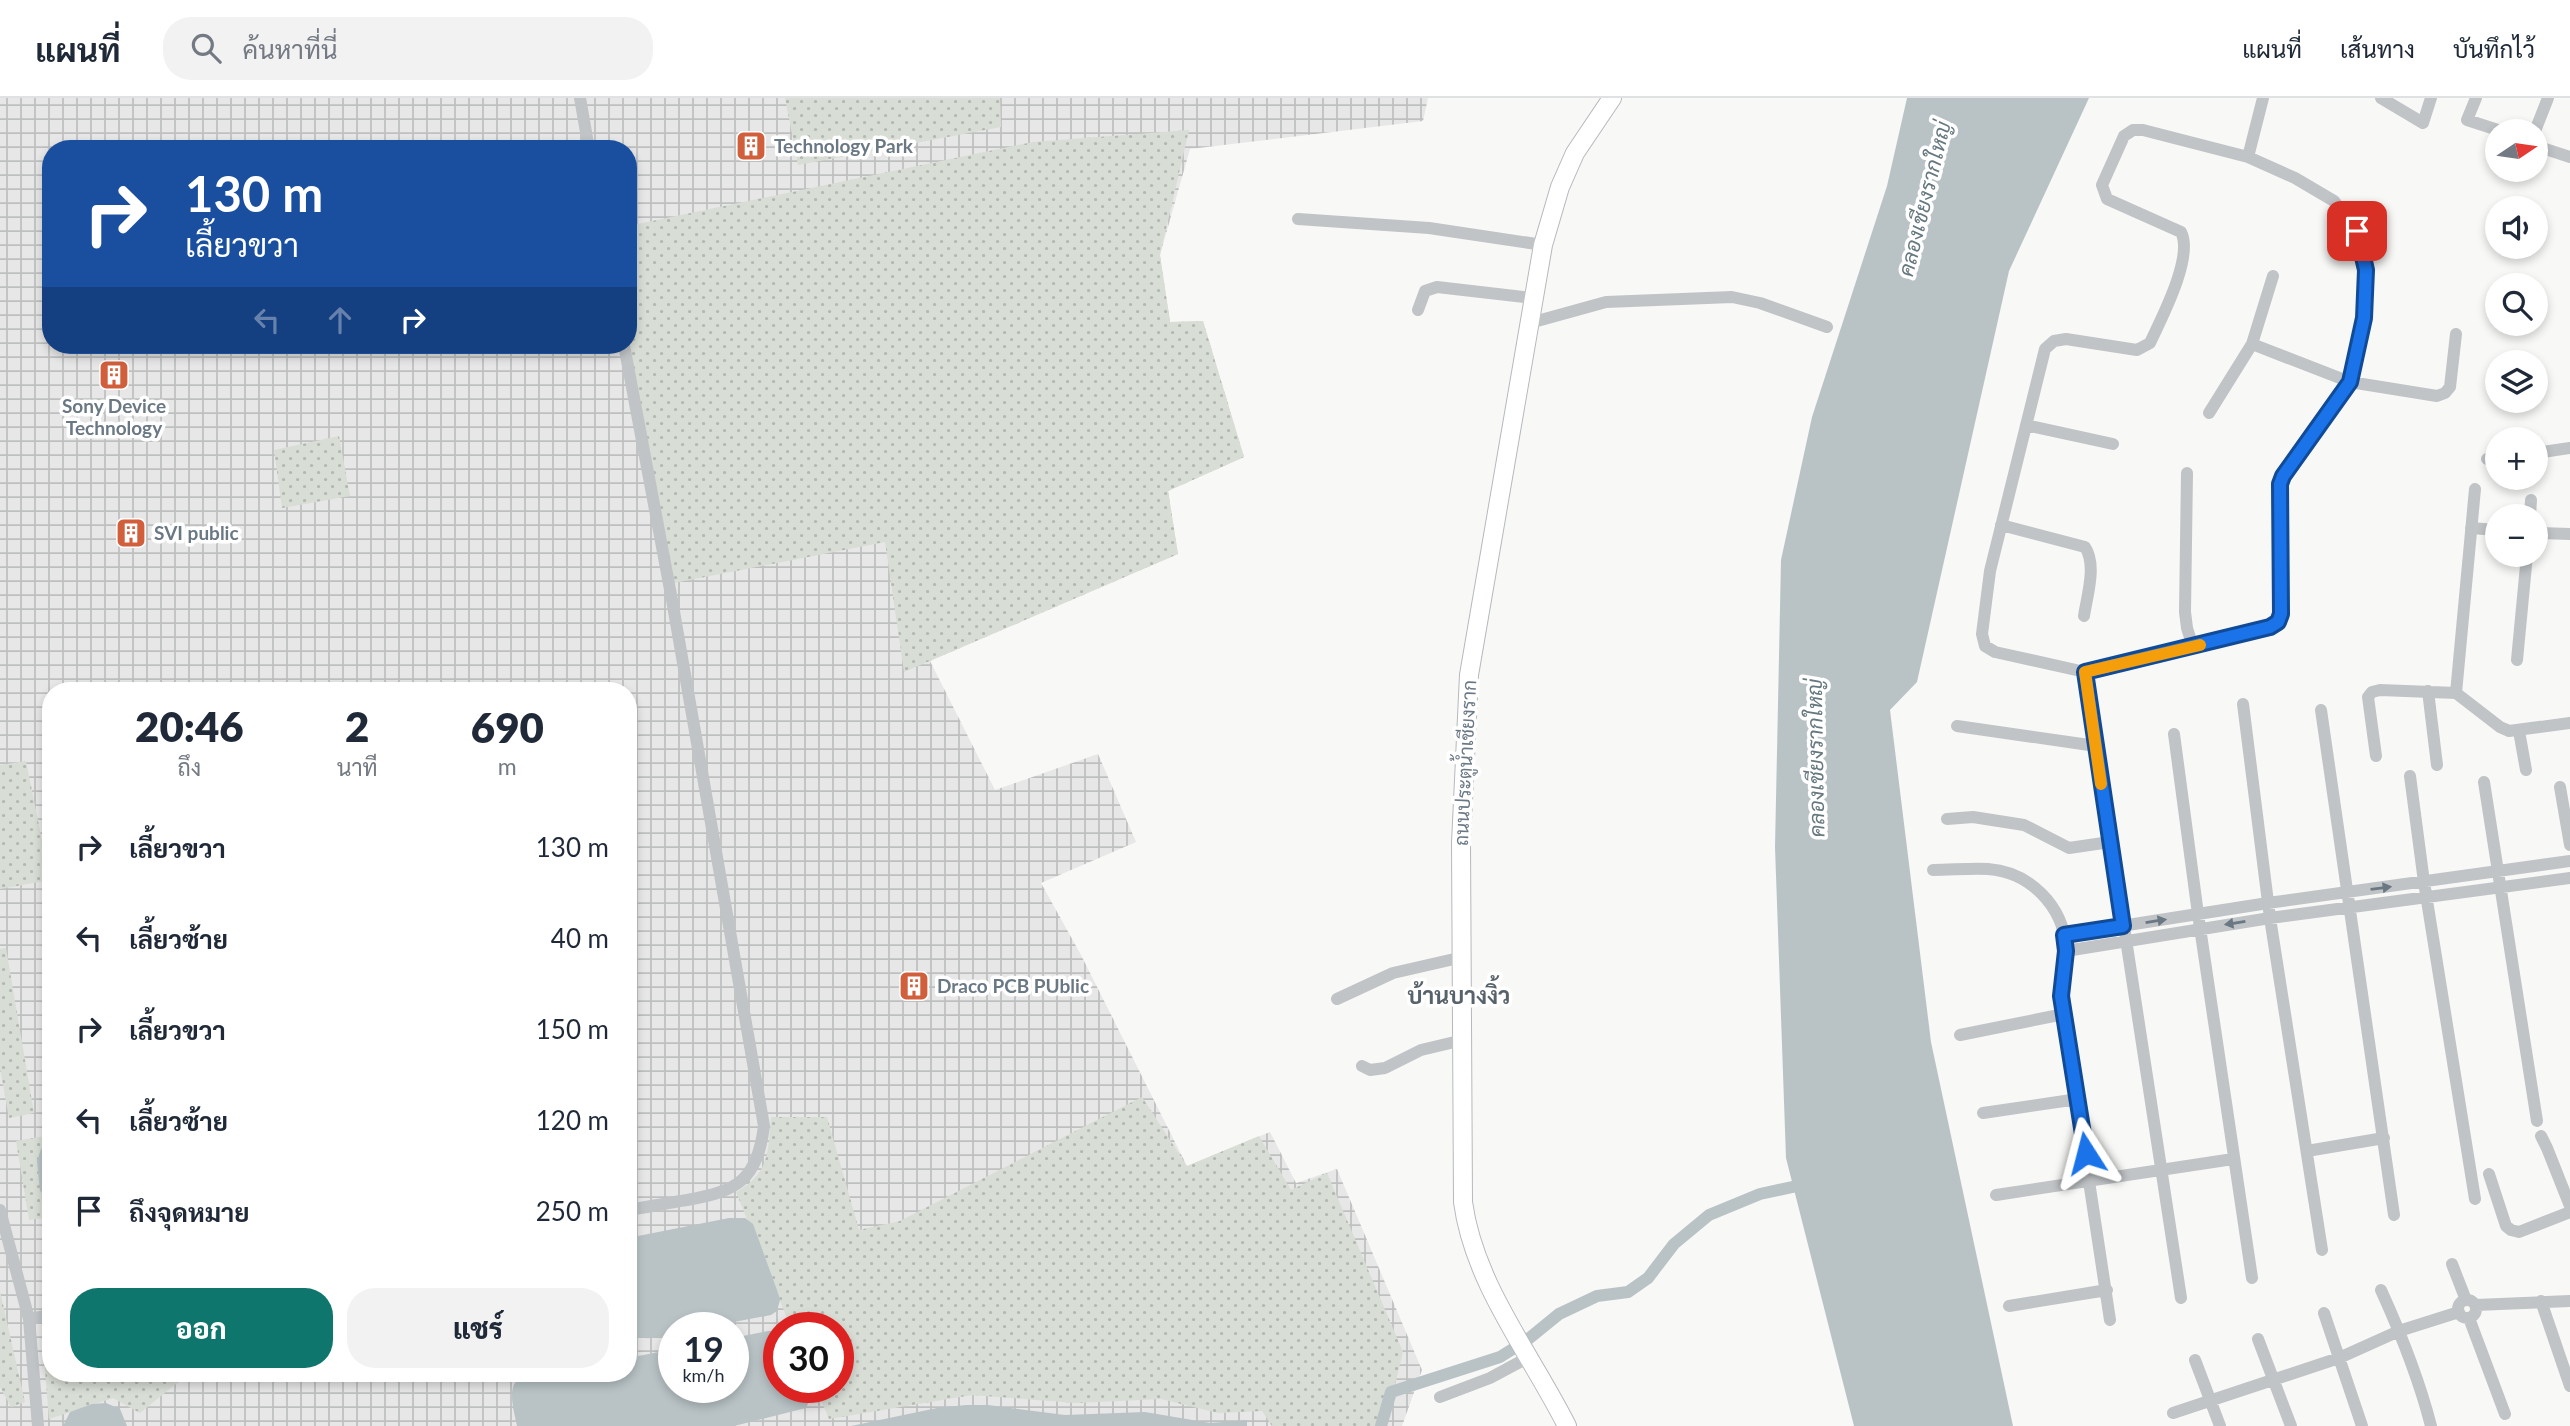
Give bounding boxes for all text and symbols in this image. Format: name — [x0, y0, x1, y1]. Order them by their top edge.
search box — [163, 17, 653, 80]
text: แผนที่ — [35, 29, 121, 69]
icon: search — [187, 29, 225, 67]
text: ค้นหาที่นี่ — [243, 33, 338, 65]
text: แผนที่ — [2242, 34, 2302, 63]
text: เส้นทาง — [2340, 34, 2415, 63]
text: บันทึกไว้ — [2453, 34, 2535, 63]
water label: คลองเชียงรากใหญ่ — [1892, 118, 1956, 279]
north arrow — [2485, 119, 2548, 182]
map controls — [2485, 119, 2548, 567]
building icon: Technology Park — [734, 129, 768, 163]
place label: Technology Park — [774, 134, 914, 157]
text: 130 m — [185, 164, 323, 222]
icon: right — [70, 168, 161, 259]
button: sound — [2485, 196, 2548, 259]
pin — [2327, 201, 2387, 261]
icon: arrive — [2338, 212, 2376, 250]
text: เลี้ยวขวา — [185, 225, 299, 264]
button: search — [2485, 273, 2548, 336]
icon: left — [248, 301, 286, 339]
icon: ahead — [321, 301, 359, 339]
icon: right — [394, 301, 432, 339]
button: layers — [2485, 350, 2548, 413]
building icon: Sony Device Technology — [97, 358, 131, 392]
place label: Sony Device Technology — [62, 394, 166, 439]
button: + — [2485, 427, 2548, 490]
button: − — [2485, 504, 2548, 567]
building icon: SVI public — [114, 516, 148, 550]
place label: SVI public — [154, 521, 239, 544]
water label: คลองเชียงรากใหญ่ — [1801, 677, 1829, 838]
street label: ถนนประตูน้ำเชียงราก — [1446, 679, 1483, 847]
text: 20:46 — [135, 701, 244, 751]
text: 2 — [345, 701, 369, 751]
text: 690 — [471, 702, 544, 752]
text: m — [498, 752, 517, 780]
text: ถึง — [177, 753, 201, 781]
text: นาที — [337, 753, 378, 781]
icon: right — [70, 828, 108, 866]
text: 130 m — [536, 831, 609, 863]
text: เลี้ยวขวา — [129, 832, 226, 864]
one-way arrow — [2370, 882, 2392, 893]
one-way arrow — [2145, 915, 2167, 926]
one-way arrow — [2224, 918, 2246, 929]
icon: left — [70, 919, 108, 957]
text: 40 m — [551, 922, 609, 954]
text: เลี้ยวซ้าย — [129, 923, 228, 955]
building icon: Draco PCB PUblic — [897, 969, 931, 1003]
place label: Draco PCB PUblic — [937, 974, 1089, 997]
district label: บ้านบางงิ้ว — [1408, 975, 1510, 1009]
icon: right — [70, 1010, 108, 1048]
text: 150 m — [536, 1013, 609, 1045]
text: เลี้ยวขวา — [129, 1014, 226, 1046]
icon: left — [70, 1101, 108, 1139]
text: 120 m — [536, 1104, 609, 1136]
text: เลี้ยวซ้าย — [129, 1105, 228, 1137]
position arrow — [2049, 1116, 2123, 1190]
icon: arrive — [70, 1192, 108, 1230]
text: 250 m — [536, 1195, 609, 1227]
text: ถึงจุดหมาย — [129, 1196, 250, 1228]
button: ออก — [70, 1288, 333, 1368]
button: แชร์ — [347, 1288, 609, 1368]
speed limit sign: 30 — [763, 1312, 854, 1403]
text: 19 — [683, 1327, 724, 1369]
text: km/h — [682, 1364, 725, 1386]

